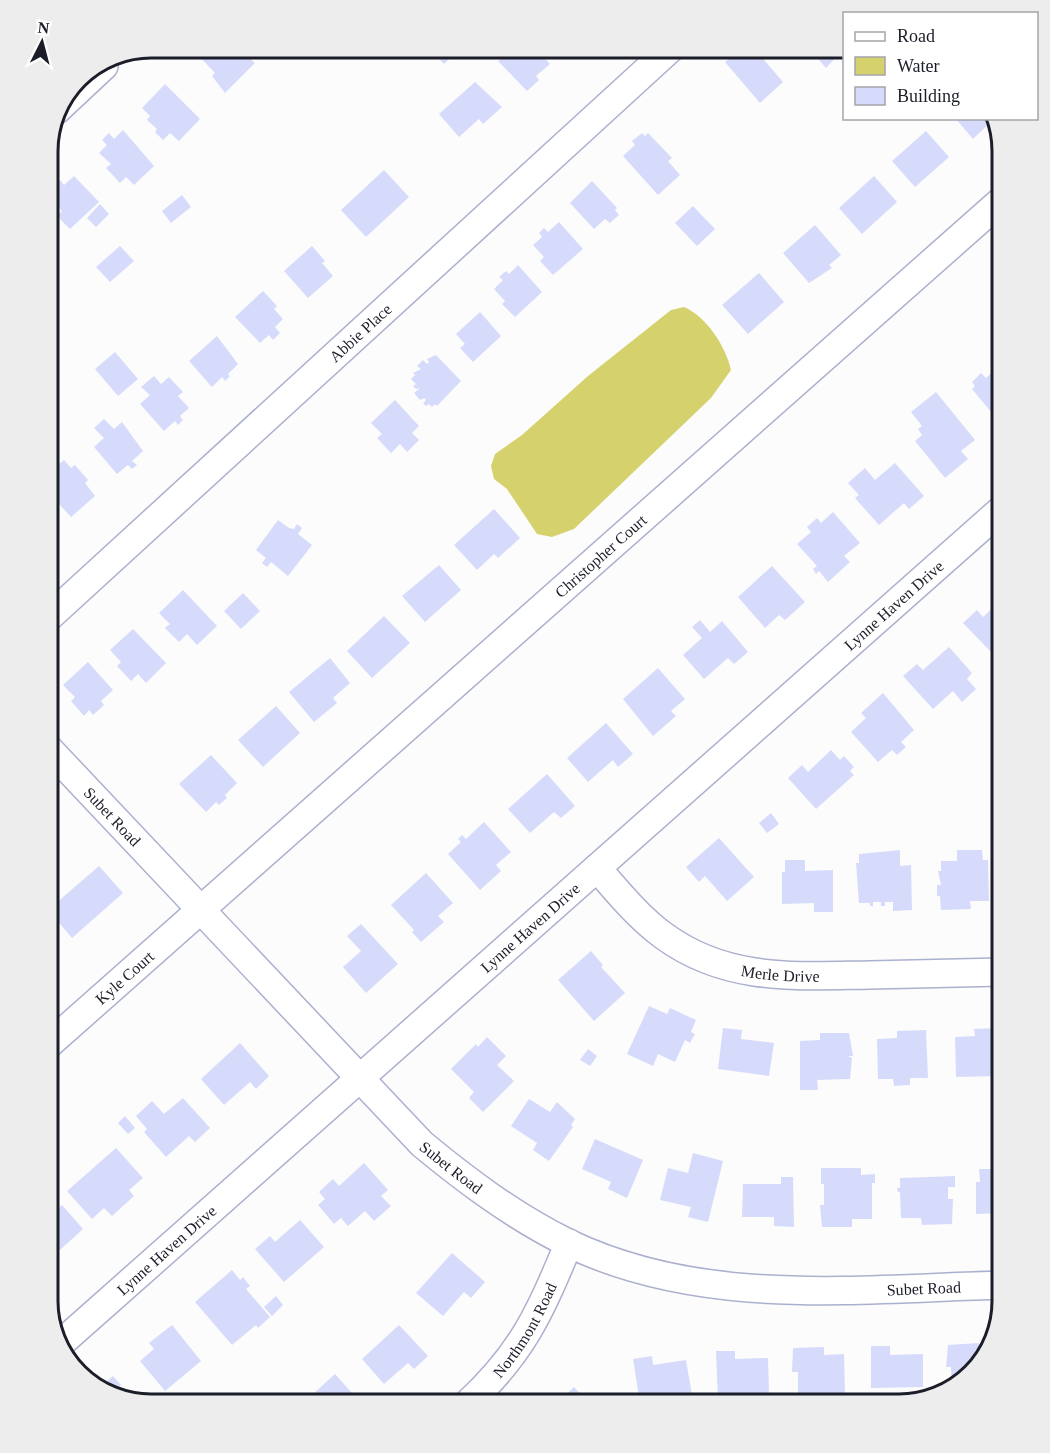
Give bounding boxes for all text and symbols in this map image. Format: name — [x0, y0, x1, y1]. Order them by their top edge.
north arrow — [12, 12, 72, 72]
legend — [843, 12, 1038, 120]
text: N — [37, 19, 51, 37]
text: Road — [897, 26, 935, 46]
text: Water — [897, 56, 940, 76]
text: Building — [897, 86, 960, 106]
street label: Abbie Place — [326, 300, 395, 365]
street label: Christopher Court — [552, 511, 650, 601]
street label: Lynne Haven Drive — [841, 557, 947, 654]
street label: Subet Road — [81, 784, 144, 850]
street label: Lynne Haven Drive — [477, 880, 583, 976]
street label: Kyle Court — [92, 947, 158, 1008]
street label: Merle Drive — [740, 962, 820, 985]
street label: Subet Road — [416, 1138, 485, 1197]
street label: Lynne Haven Drive — [114, 1202, 219, 1298]
street label: Subet Road — [886, 1278, 961, 1298]
street label: Northmont Road — [490, 1280, 560, 1381]

